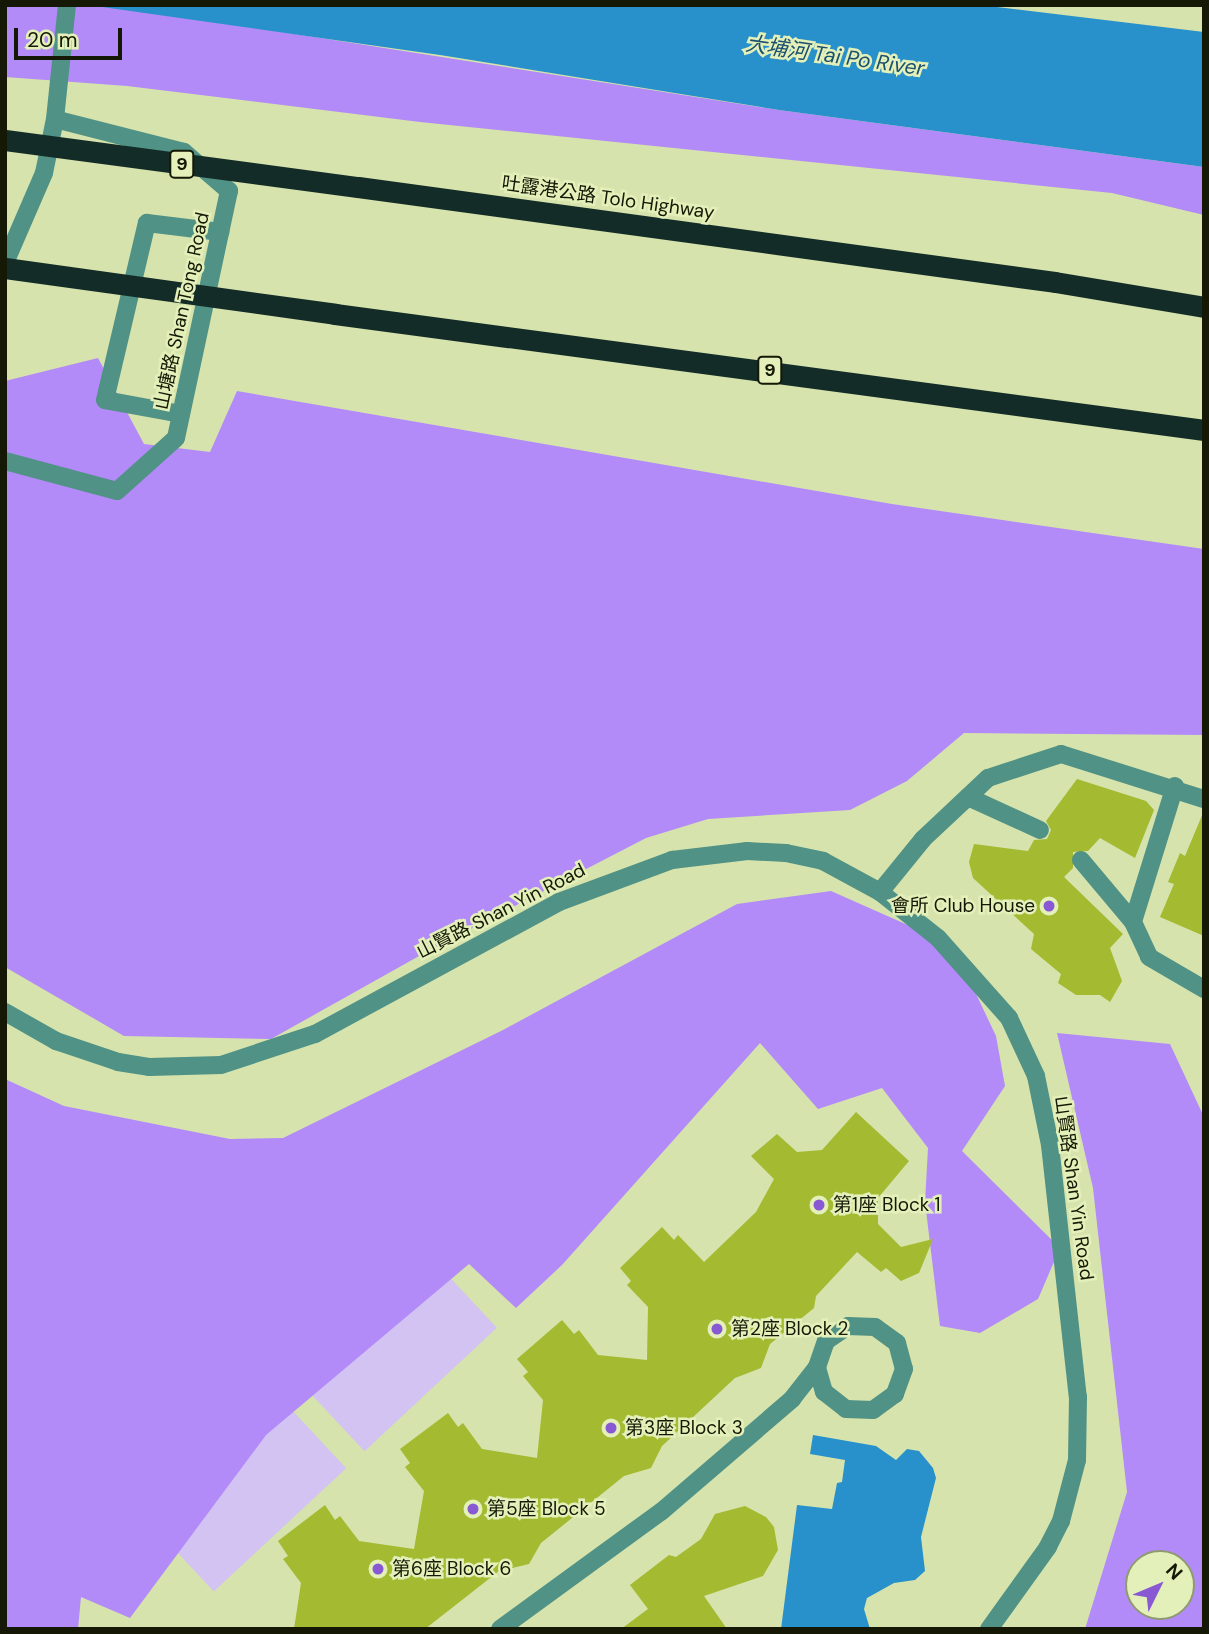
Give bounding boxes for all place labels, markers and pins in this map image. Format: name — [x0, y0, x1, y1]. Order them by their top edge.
place label: 會所 Club House — [891, 895, 1035, 917]
marker: 會所 Club House — [1041, 898, 1057, 914]
place label: 第1座 Block 1 — [833, 1194, 940, 1216]
marker: 第1座 Block 1 — [811, 1197, 827, 1213]
place label: 第2座 Block 2 — [731, 1318, 848, 1340]
marker: 第2座 Block 2 — [709, 1321, 725, 1337]
place label: 第3座 Block 3 — [625, 1417, 743, 1439]
marker: 第3座 Block 3 — [603, 1420, 619, 1436]
place label: 第5座 Block 5 — [487, 1498, 606, 1520]
marker: 第5座 Block 5 — [465, 1501, 481, 1517]
place label: 第6座 Block 6 — [392, 1558, 511, 1580]
marker: 第6座 Block 6 — [370, 1561, 386, 1577]

